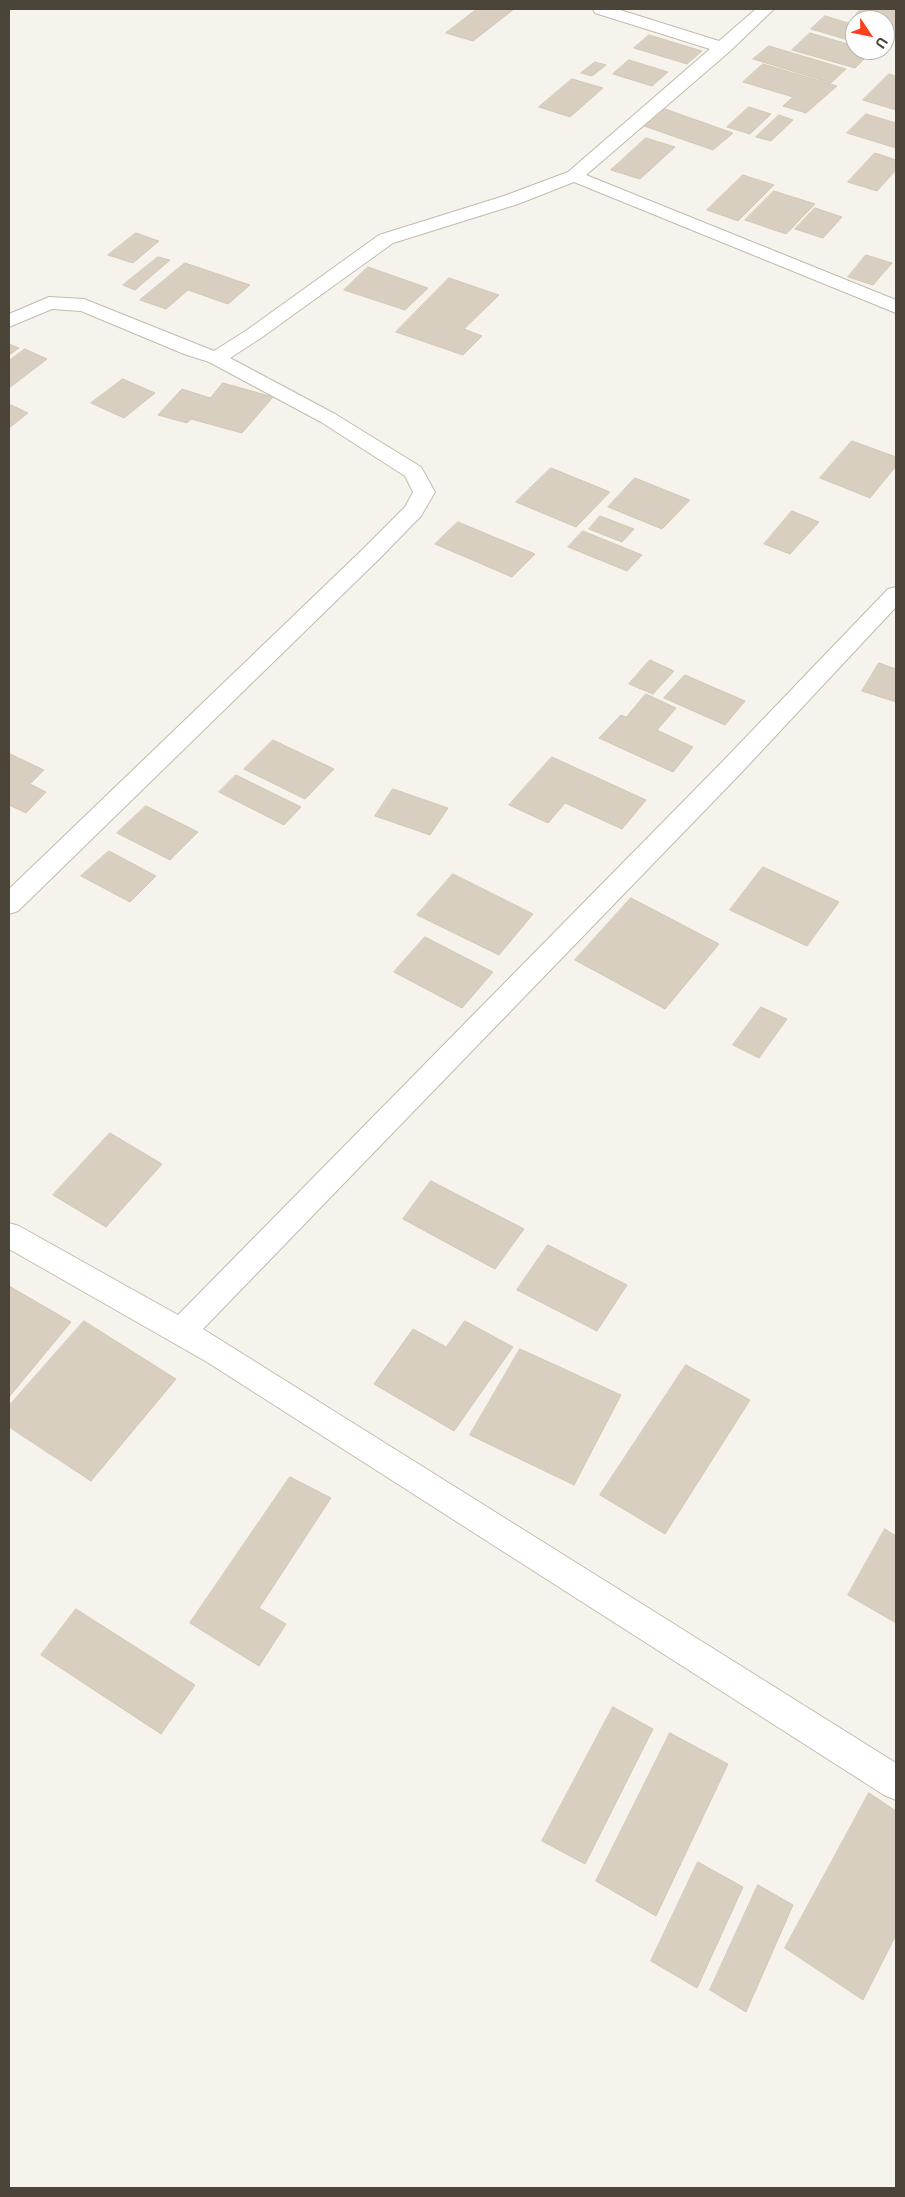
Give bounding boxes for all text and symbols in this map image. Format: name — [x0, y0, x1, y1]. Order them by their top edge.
north arrow — [845, 10, 895, 60]
text: U — [872, 34, 891, 51]

